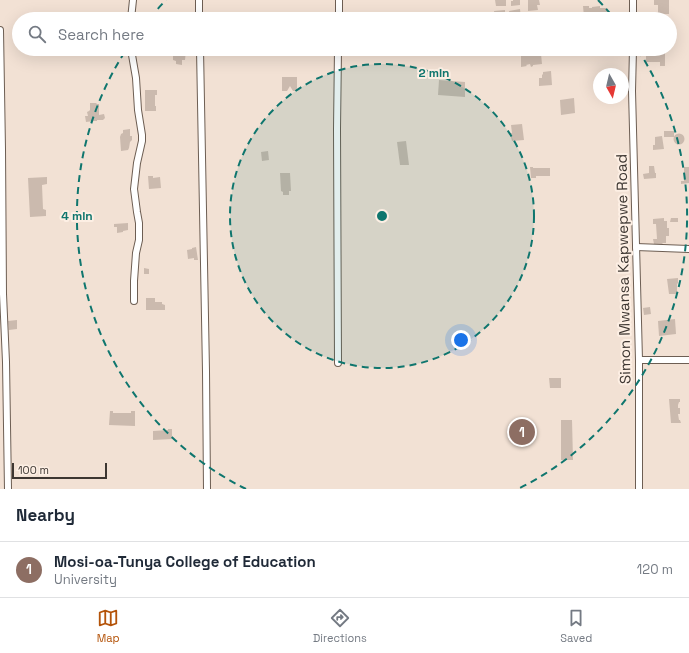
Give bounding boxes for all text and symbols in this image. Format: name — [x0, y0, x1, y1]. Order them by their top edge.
search box — [12, 12, 677, 56]
icon: search — [26, 23, 48, 45]
text: Search here — [58, 25, 144, 44]
text: 2 min — [418, 65, 450, 81]
north arrow — [593, 68, 629, 104]
street label: Simon Mwansa Kapwepwe Road — [611, 154, 635, 384]
text: 4 min — [61, 208, 93, 224]
centre of rings — [375, 209, 389, 223]
your location — [451, 330, 471, 350]
pin: 1 — [509, 417, 535, 447]
scale bar — [12, 461, 107, 480]
text: 100 m — [18, 463, 49, 477]
text: Nearby — [16, 504, 75, 526]
text: Mosi-oa-Tunya College of Education — [54, 552, 316, 571]
text: 1 — [26, 561, 32, 578]
text: 120 m — [637, 561, 673, 578]
text: University — [54, 571, 117, 588]
tab: Map — [97, 607, 120, 645]
tab: Directions — [313, 607, 367, 645]
tab: Saved — [560, 607, 592, 645]

